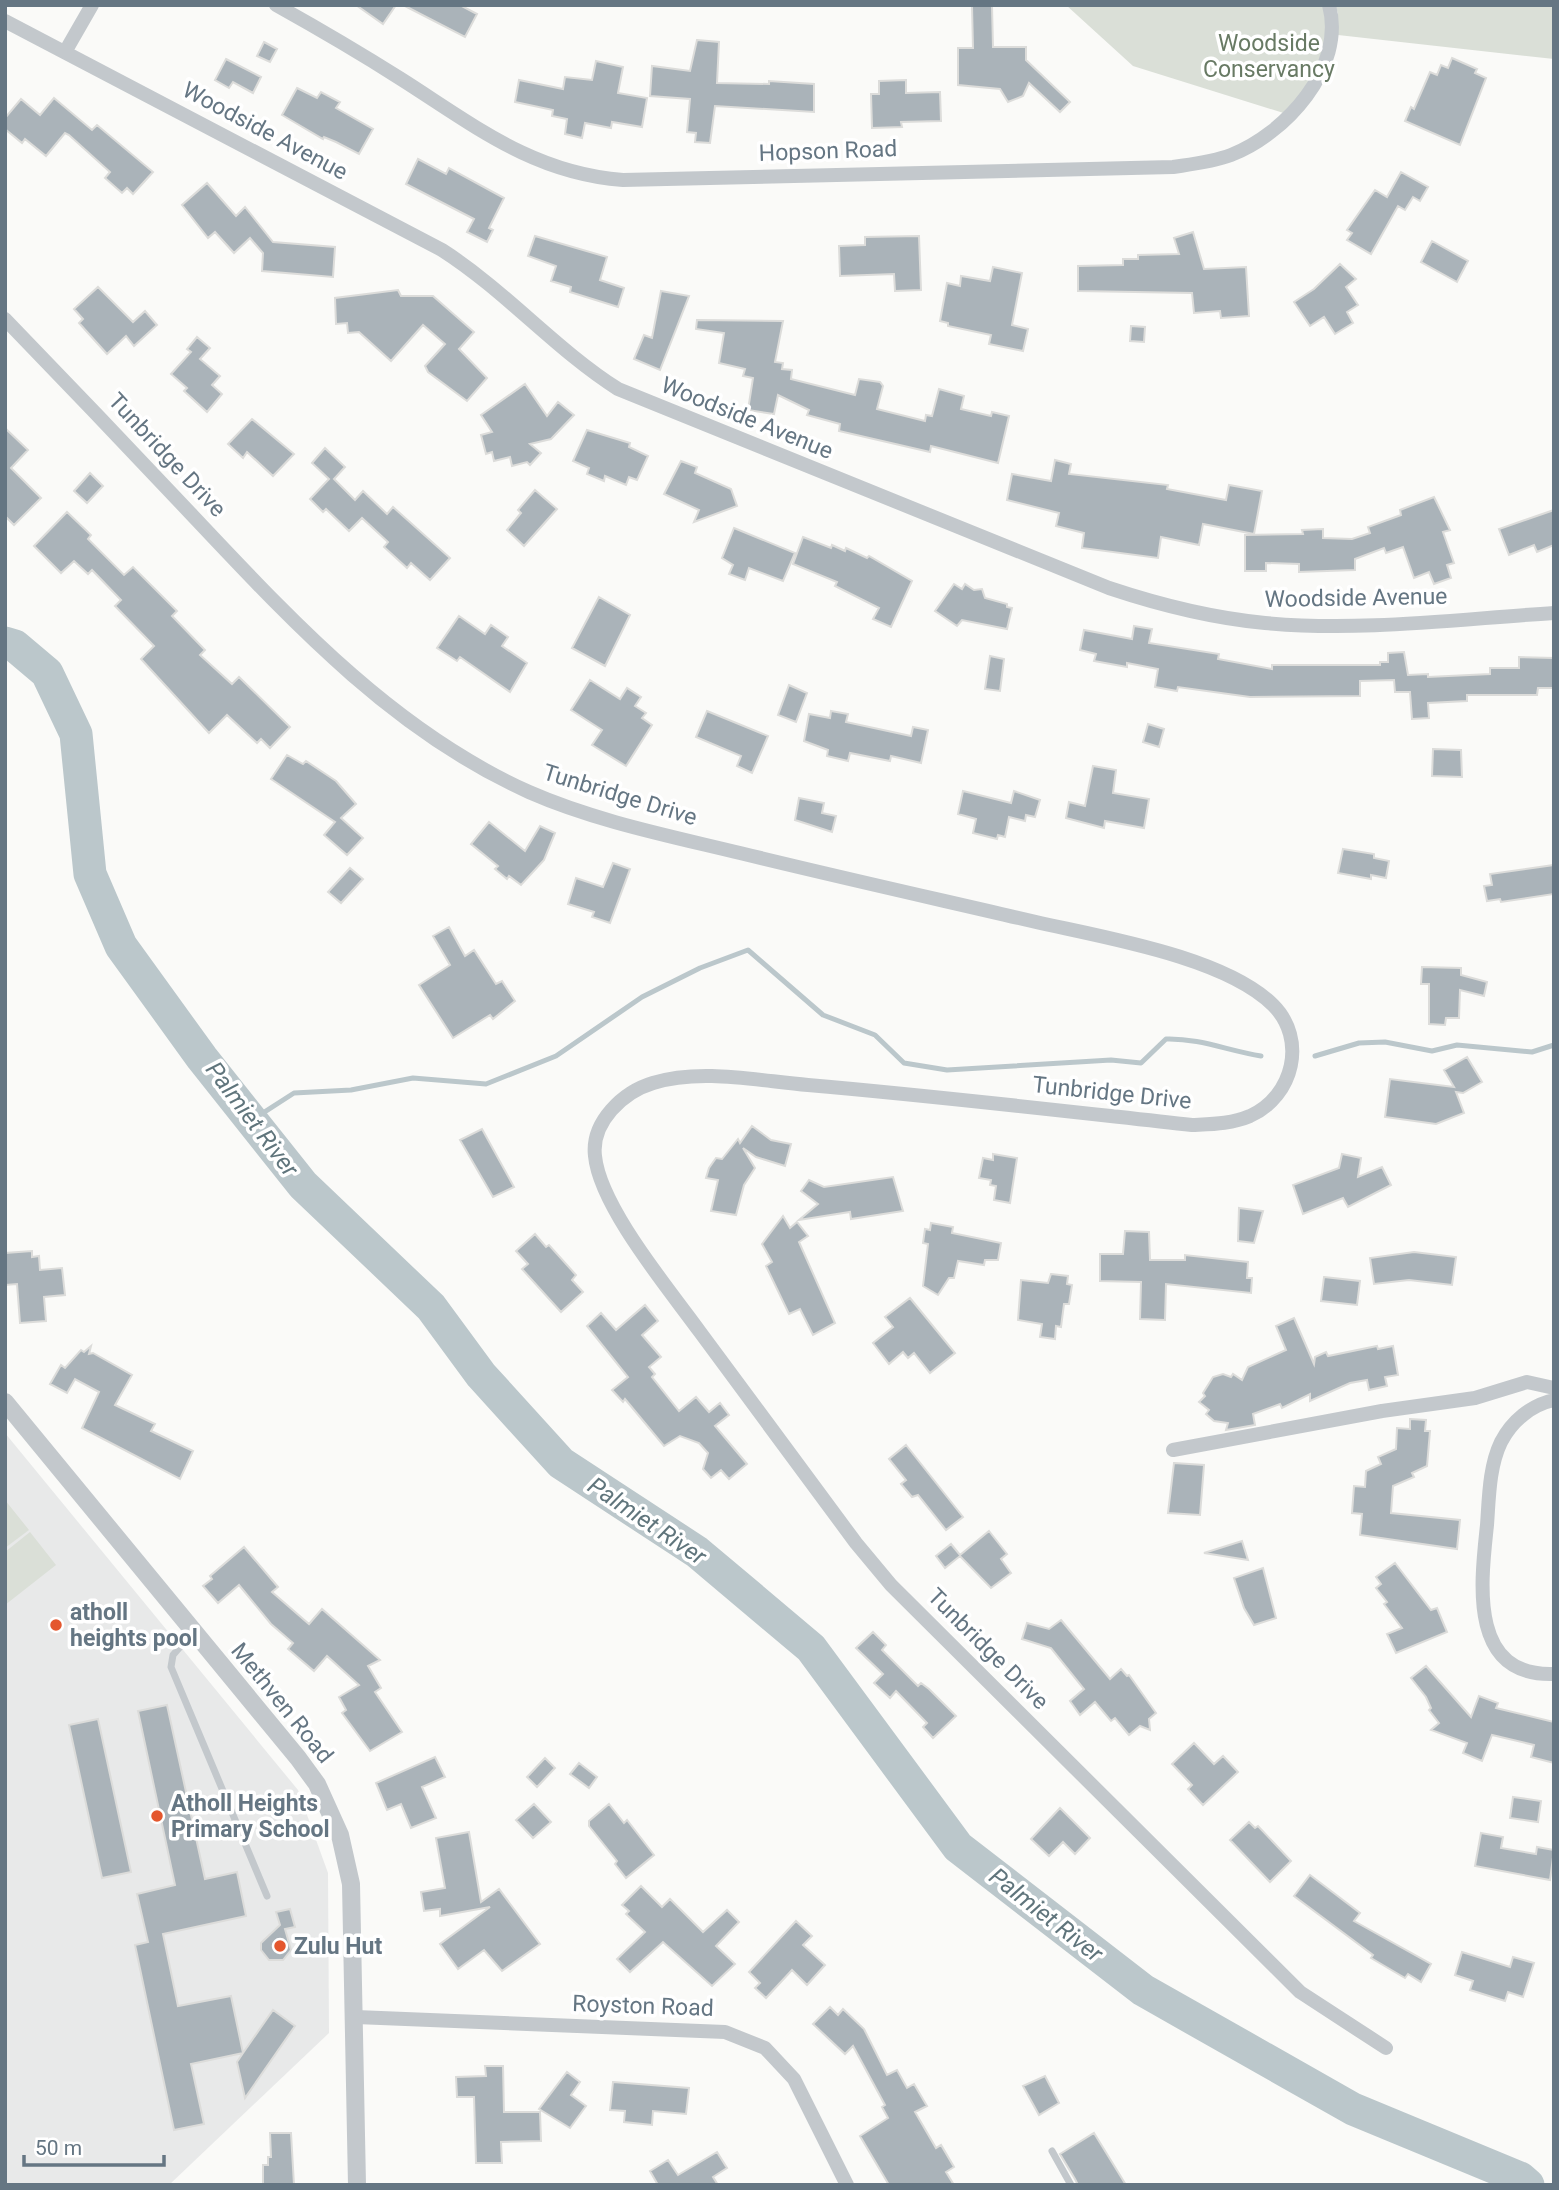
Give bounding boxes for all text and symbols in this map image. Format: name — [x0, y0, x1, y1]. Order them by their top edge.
park label: Woodside Conservancy — [1203, 30, 1335, 83]
street label: Woodside Avenue — [178, 76, 352, 186]
street label: Hopson Road — [758, 135, 898, 167]
street label: Woodside Avenue — [657, 371, 837, 465]
street label: Tunbridge Drive — [103, 387, 231, 523]
street label: Woodside Avenue — [1264, 583, 1448, 613]
street label: Tunbridge Drive — [540, 759, 700, 831]
water label: Palmiet River — [200, 1056, 305, 1183]
street label: Tunbridge Drive — [1031, 1071, 1193, 1115]
water label: Palmiet River — [583, 1471, 712, 1571]
street label: Tunbridge Drive — [922, 1583, 1054, 1715]
place label: atholl heights pool — [70, 1599, 198, 1652]
marker: atholl heights pool — [48, 1617, 64, 1633]
street label: Methven Road — [225, 1637, 339, 1769]
place label: Atholl Heights Primary School — [171, 1790, 330, 1843]
marker: Atholl Heights Primary School — [149, 1808, 165, 1824]
water label: Palmiet River — [984, 1862, 1109, 1969]
place label: Zulu Hut — [294, 1933, 382, 1960]
marker: Zulu Hut — [272, 1938, 288, 1954]
street label: Royston Road — [572, 1990, 714, 2022]
scale bar — [24, 2124, 164, 2168]
text: 50 m — [35, 2136, 82, 2160]

